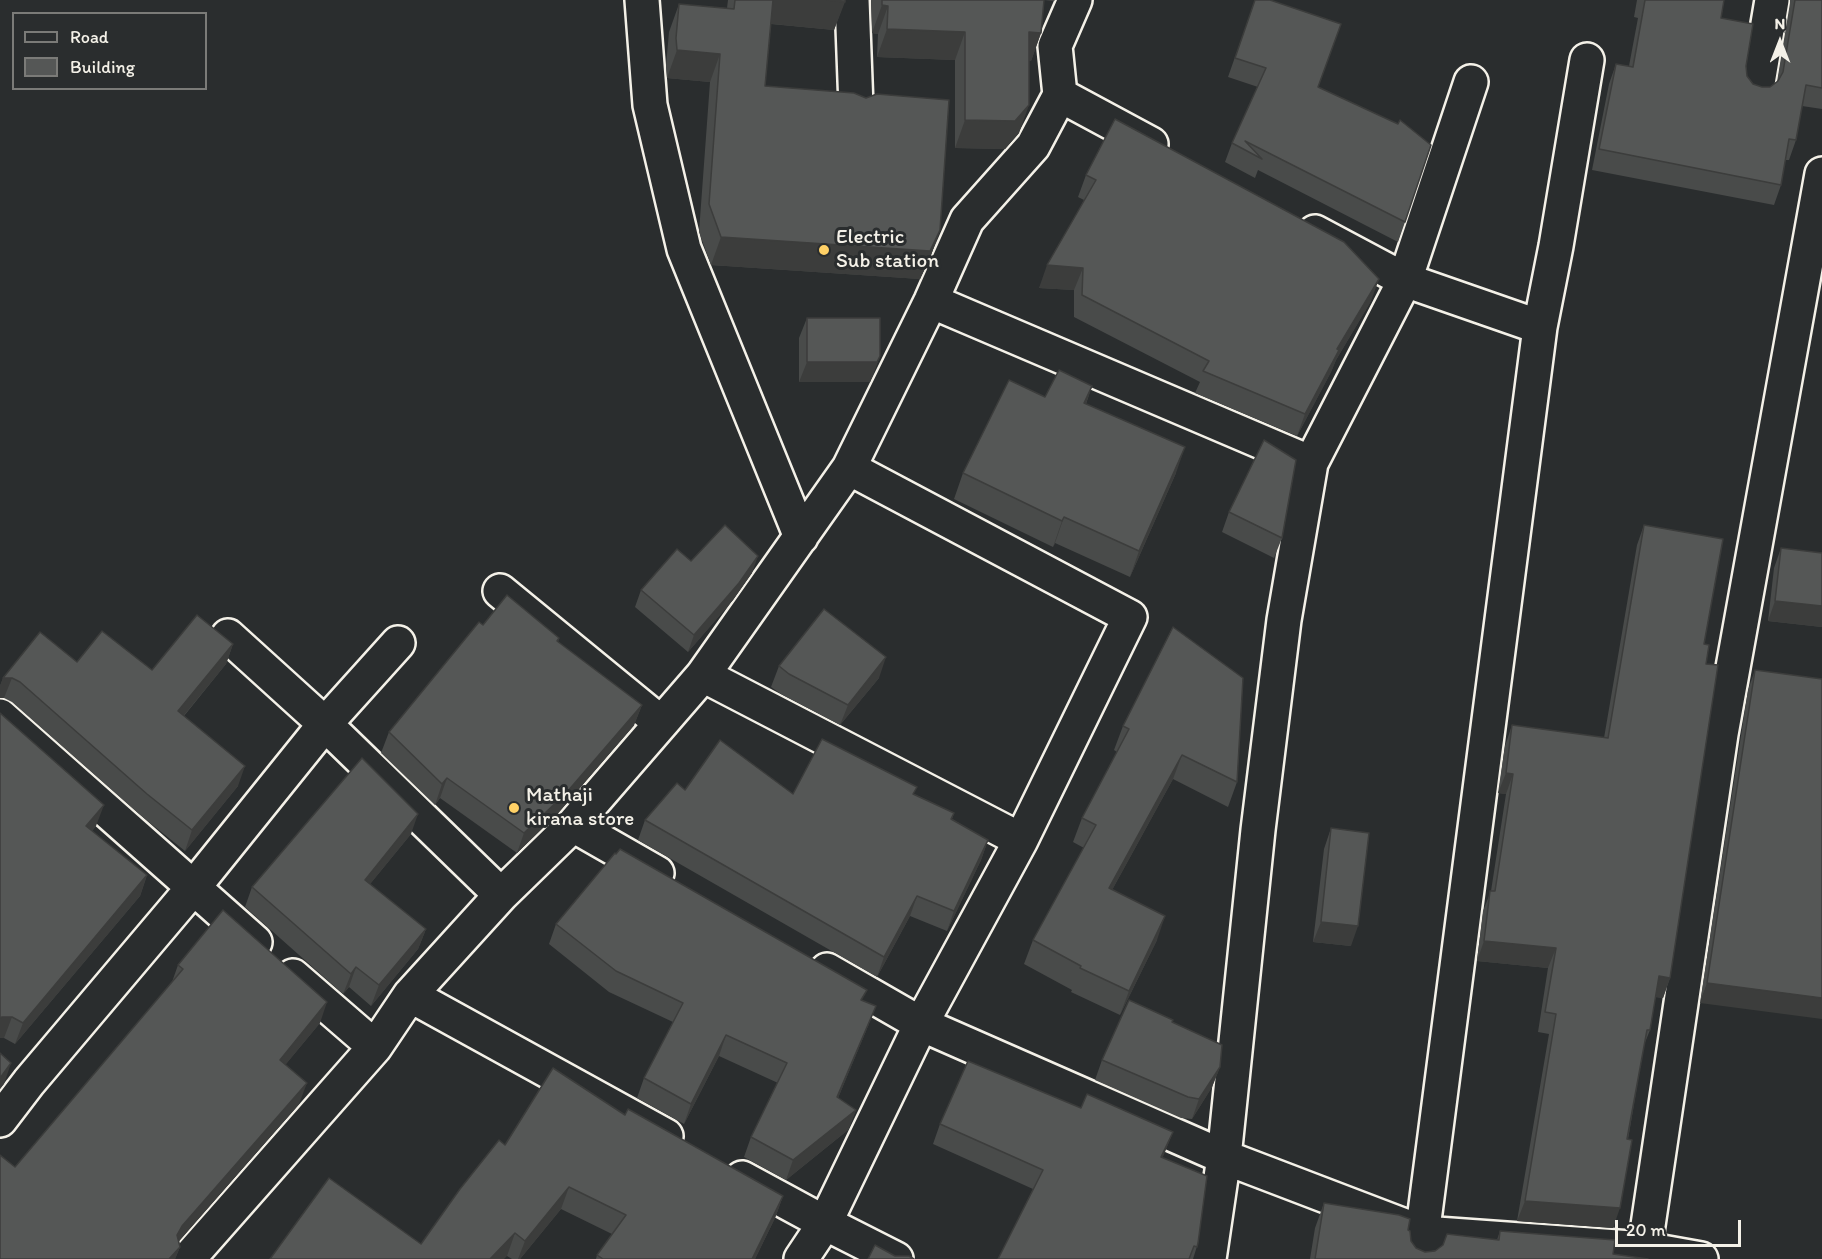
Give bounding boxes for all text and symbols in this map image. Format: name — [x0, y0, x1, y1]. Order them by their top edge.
legend — [12, 12, 207, 90]
north arrow — [1750, 12, 1810, 72]
text: N — [1775, 14, 1785, 33]
text: Road — [70, 26, 109, 48]
text: Building — [70, 56, 135, 78]
place label: Electric Sub station — [836, 225, 939, 275]
marker: Electric Sub station — [817, 243, 831, 257]
place label: Mathaji kirana store — [526, 783, 634, 833]
marker: Mathaji kirana store — [507, 801, 521, 815]
scale bar — [1618, 1208, 1744, 1246]
text: 20 m — [1626, 1219, 1666, 1241]

